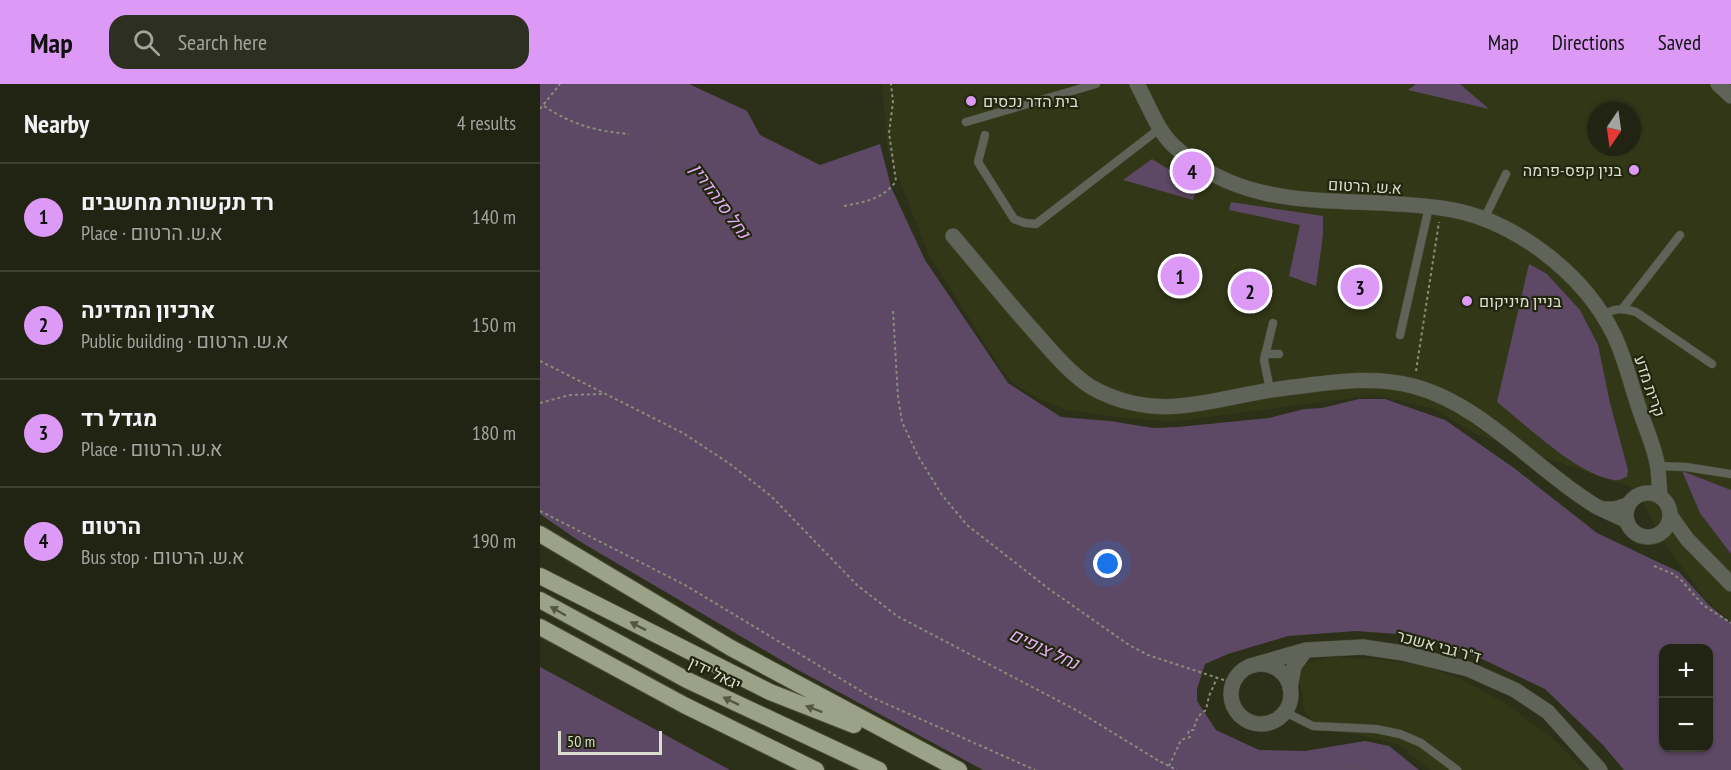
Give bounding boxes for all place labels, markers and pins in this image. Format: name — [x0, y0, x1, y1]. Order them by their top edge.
place label: בית הדר נכסים — [983, 91, 1079, 111]
marker: בית הדר נכסים — [964, 94, 978, 108]
pin: 4 — [1172, 148, 1212, 194]
place label: בנין קפס-פרמה — [1523, 160, 1623, 180]
marker: בנין קפס-פרמה — [1627, 163, 1641, 177]
pin: 1 — [1160, 254, 1200, 298]
pin: 3 — [1340, 264, 1380, 310]
pin: 2 — [1230, 268, 1270, 314]
place label: בניין מיניקום — [1479, 291, 1562, 311]
marker: בניין מיניקום — [1460, 294, 1474, 308]

